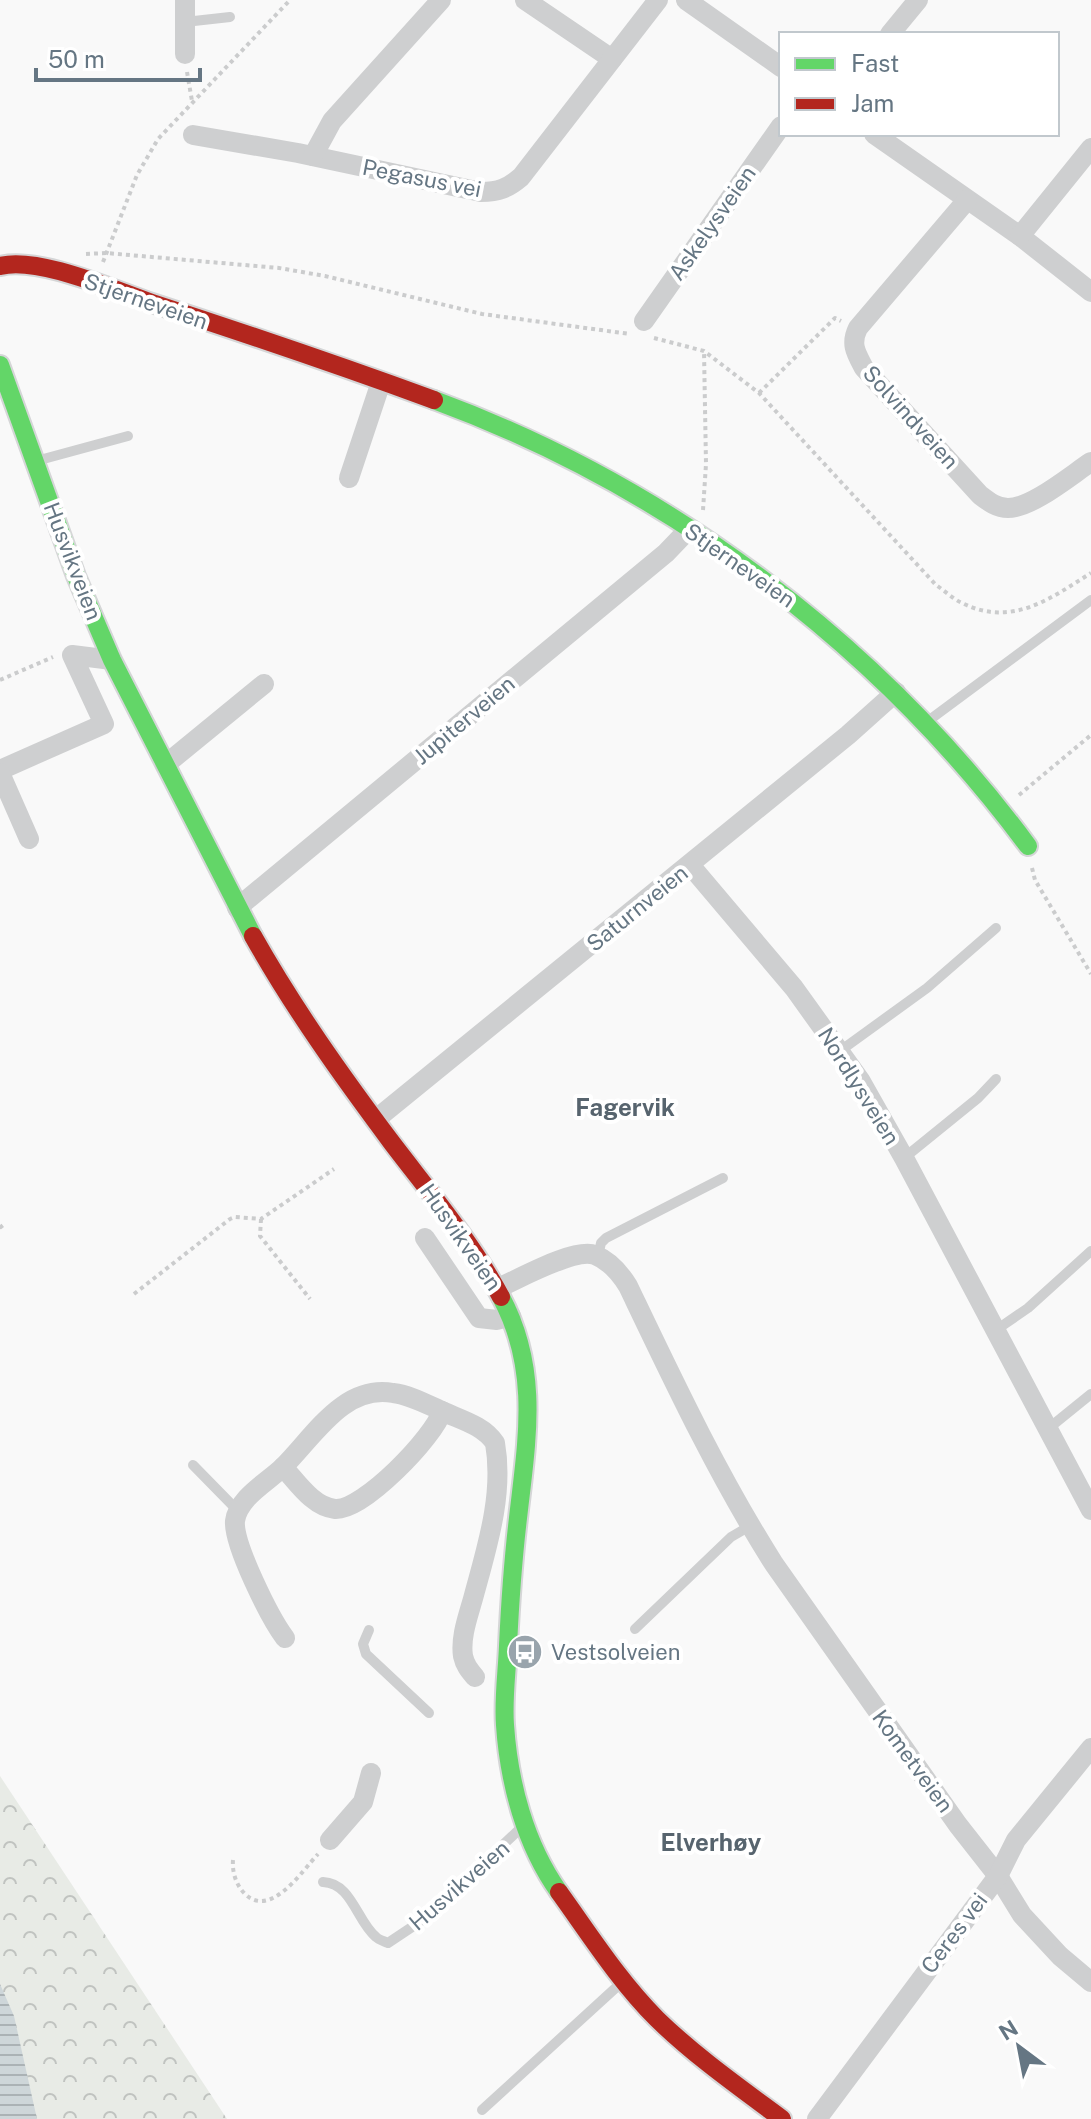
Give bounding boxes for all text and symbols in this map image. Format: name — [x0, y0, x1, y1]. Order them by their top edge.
scale bar — [36, 32, 200, 82]
legend — [779, 32, 1059, 136]
text: 50 m — [48, 45, 105, 73]
text: Fast — [851, 49, 899, 77]
text: Jam — [851, 89, 894, 117]
street label: Pegasus vei — [360, 154, 484, 202]
street label: Askelysveien — [663, 161, 761, 285]
street label: Stjerneveien — [81, 268, 211, 334]
street label: Solvindveien — [858, 360, 964, 474]
street label: Husvikveien — [39, 498, 107, 624]
street label: Stjerneveien — [680, 517, 800, 613]
street label: Jupiterveien — [408, 670, 520, 770]
street label: Saturnveien — [581, 859, 693, 957]
street label: Nordlysveien — [813, 1023, 905, 1149]
district label: Fagervik — [575, 1093, 675, 1121]
street label: Husvikveien — [415, 1179, 507, 1295]
bus stop icon: Vestsolveien — [506, 1633, 544, 1671]
place label: Vestsolveien — [551, 1639, 680, 1665]
street label: Kometveien — [867, 1705, 959, 1817]
district label: Elverhøy — [661, 1828, 762, 1856]
street label: Husvikveien — [404, 1835, 514, 1935]
street label: Ceres vei — [916, 1888, 992, 1978]
north arrow — [979, 2007, 1059, 2087]
text: N — [994, 2014, 1023, 2046]

